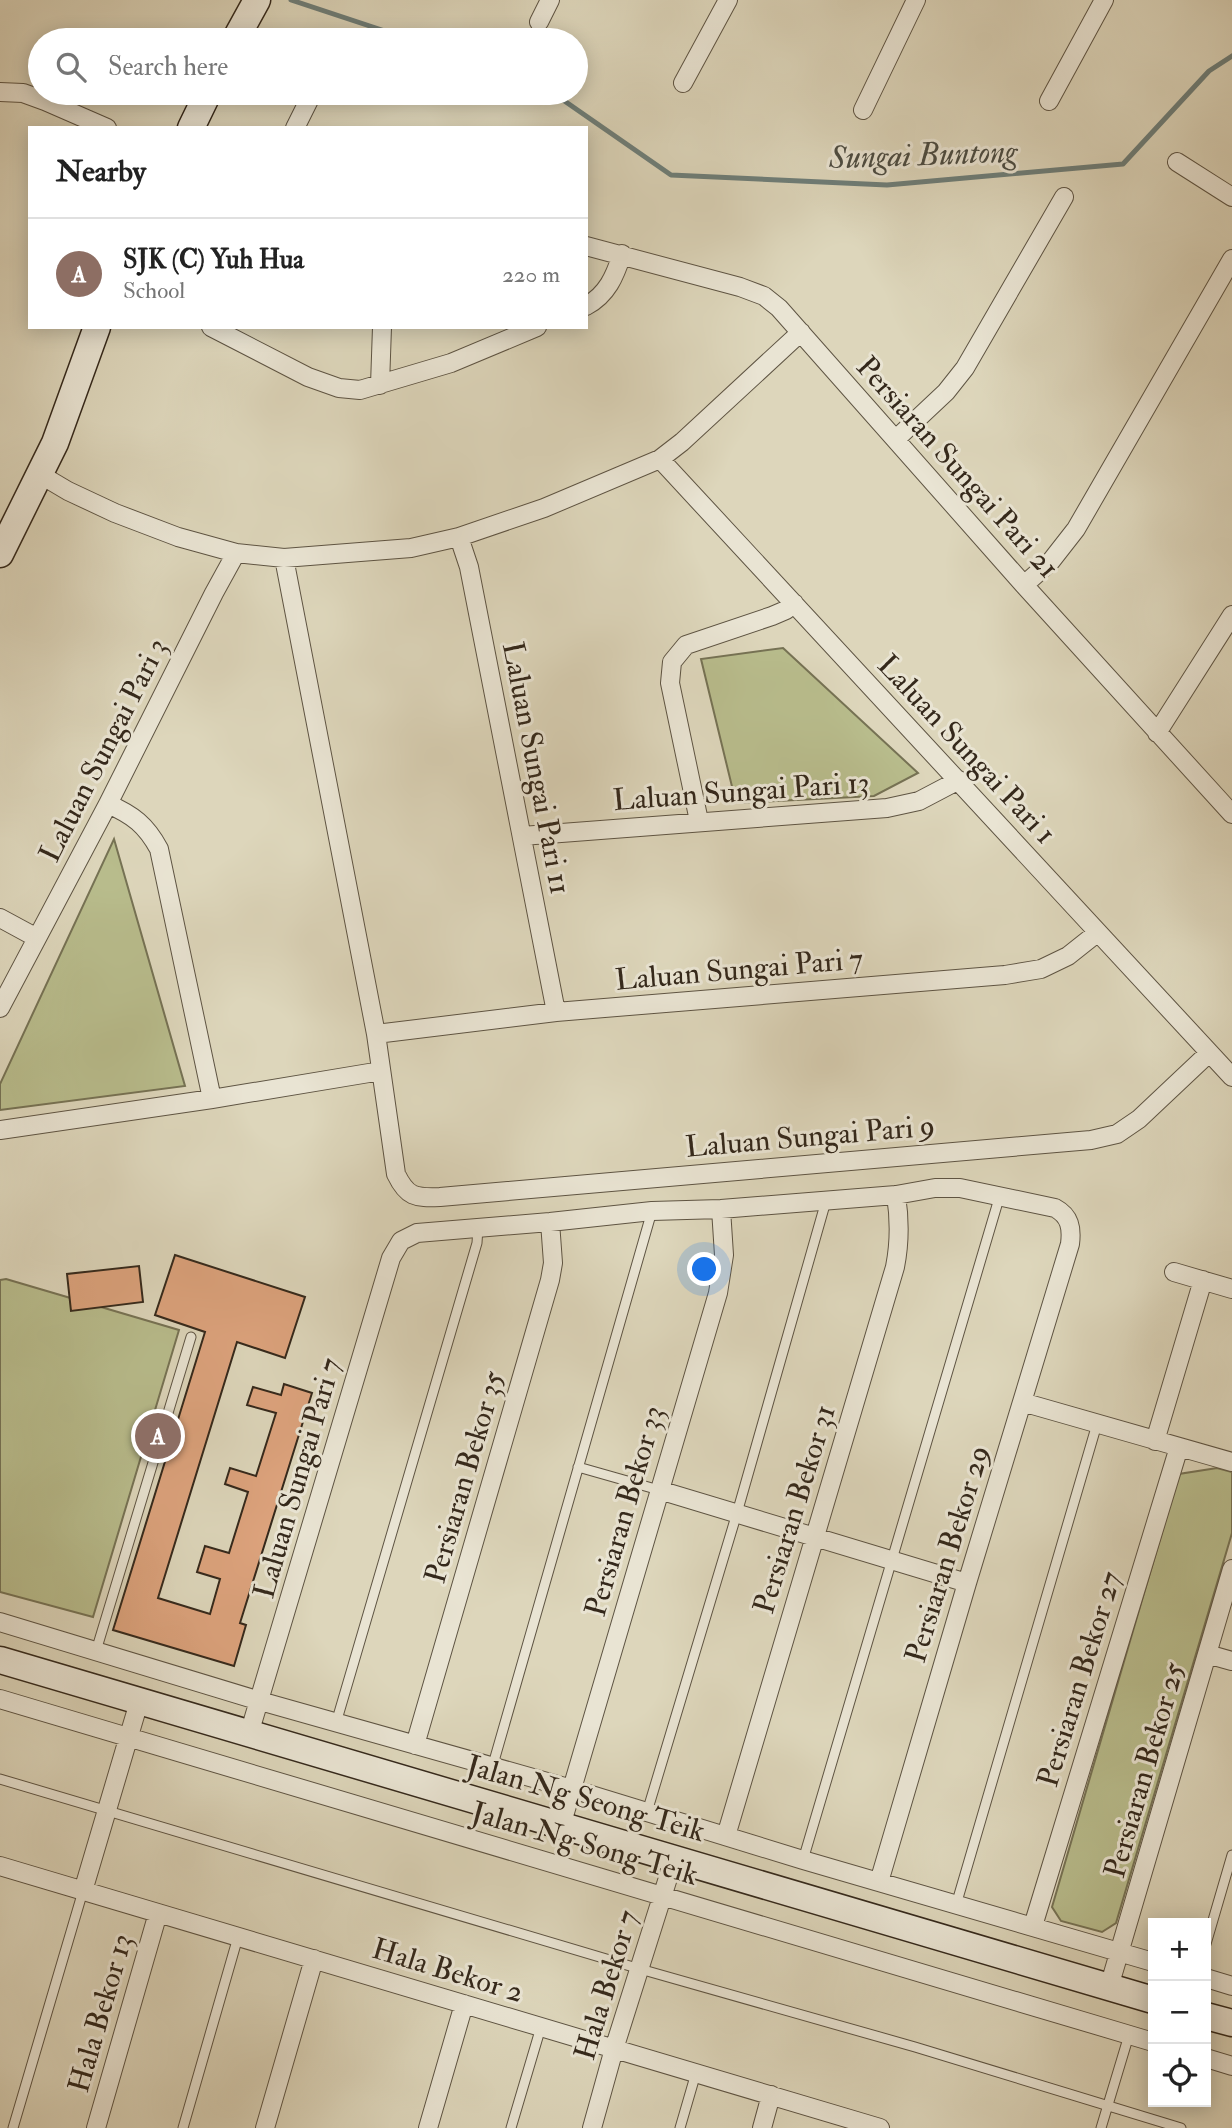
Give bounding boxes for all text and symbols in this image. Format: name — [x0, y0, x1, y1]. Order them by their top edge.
search box — [28, 28, 588, 105]
icon: search — [52, 48, 90, 86]
text: Search here — [108, 51, 228, 83]
water label: Sungai Buntong — [827, 132, 1020, 178]
text: Nearby — [56, 153, 146, 190]
text: SJK (C) Yuh Hua — [123, 244, 304, 276]
text: A — [72, 260, 86, 289]
text: 220 m — [502, 260, 560, 289]
text: School — [123, 276, 185, 305]
street label: Persiaran Sungai Pari 21 — [848, 349, 1067, 586]
street label: Laluan Sungai Pari 3 — [31, 632, 176, 868]
street label: Laluan Sungai Pari 11 — [494, 639, 579, 897]
street label: Laluan Sungai Pari 1 — [869, 647, 1064, 852]
street label: Laluan Sungai Pari 13 — [612, 764, 871, 819]
street label: Laluan Sungai Pari 7 — [614, 940, 865, 999]
street label: Laluan Sungai Pari 9 — [684, 1107, 936, 1166]
your location — [687, 1252, 721, 1286]
street label: Laluan Sungai Pari 7 — [245, 1353, 350, 1603]
street label: Persiaran Bekor 35 — [417, 1366, 513, 1588]
street label: Persiaran Bekor 31 — [745, 1400, 844, 1618]
street label: Persiaran Bekor 33 — [577, 1402, 672, 1621]
pin: A — [135, 1410, 181, 1462]
street label: Persiaran Bekor 29 — [897, 1441, 998, 1667]
street label: Persiaran Bekor 27 — [1029, 1567, 1130, 1791]
street label: Persiaran Bekor 25 — [1096, 1657, 1193, 1882]
street label: Jalan Ng Seong Teik — [461, 1746, 709, 1850]
street label: Jalan Ng Song Teik — [466, 1793, 702, 1893]
street label: Hala Bekor 7 — [566, 1905, 647, 2065]
map controls — [1148, 1918, 1211, 2107]
button: + — [1148, 1918, 1211, 1981]
street label: Hala Bekor 13 — [60, 1929, 141, 2097]
street label: Hala Bekor 2 — [368, 1930, 528, 2011]
button: − — [1148, 1981, 1211, 2044]
button: locate — [1148, 2044, 1211, 2107]

